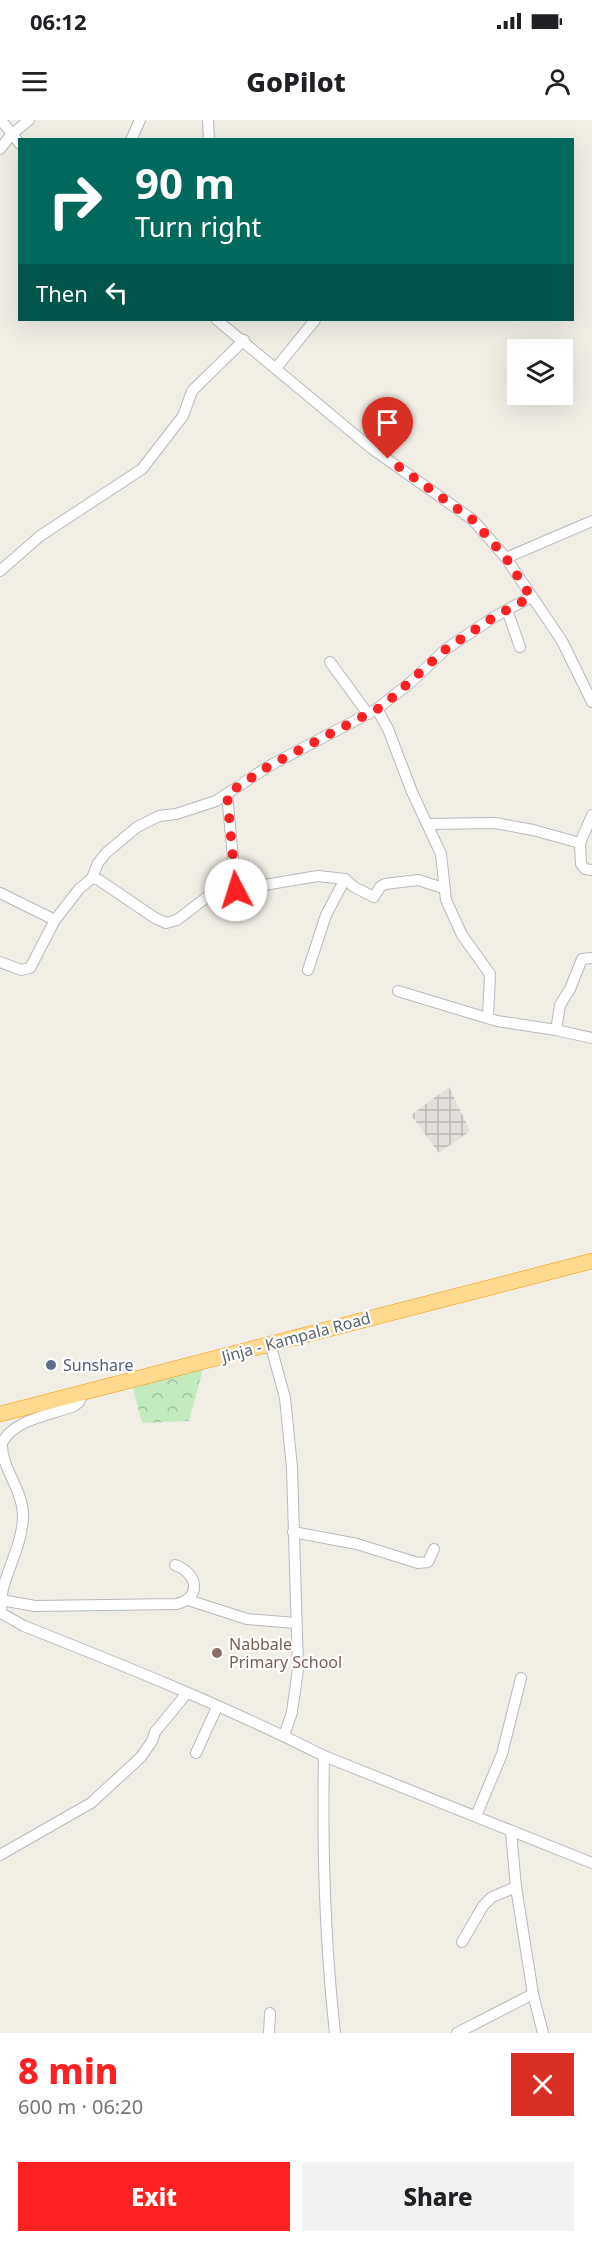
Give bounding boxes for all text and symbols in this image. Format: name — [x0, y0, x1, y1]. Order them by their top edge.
text: 06:12 — [30, 6, 87, 36]
text: GoPilot — [246, 63, 346, 100]
icon: menu — [18, 65, 51, 98]
icon: person — [541, 65, 574, 98]
text: 90 m — [135, 154, 235, 211]
icon: right — [36, 162, 114, 240]
text: Turn right — [135, 208, 261, 245]
icon: left — [100, 276, 133, 309]
text: Then — [36, 278, 88, 308]
map controls — [507, 339, 573, 405]
button: layers — [507, 339, 573, 405]
pin — [362, 397, 413, 459]
icon: arrive — [371, 406, 404, 439]
position arrow — [204, 858, 268, 922]
street label: Jinja - Kampala Road — [217, 1307, 373, 1368]
place label: Sunshare — [63, 1354, 133, 1376]
marker: Sunshare — [44, 1358, 58, 1372]
place label: Nabbale Primary School — [229, 1633, 342, 1673]
marker: Nabbale Primary School — [210, 1646, 224, 1660]
text: 8 min — [18, 2046, 119, 2095]
button: close — [511, 2053, 574, 2116]
text: 600 m · 06:20 — [18, 2093, 143, 2120]
button: Exit — [18, 2162, 290, 2231]
button: Share — [302, 2162, 574, 2231]

